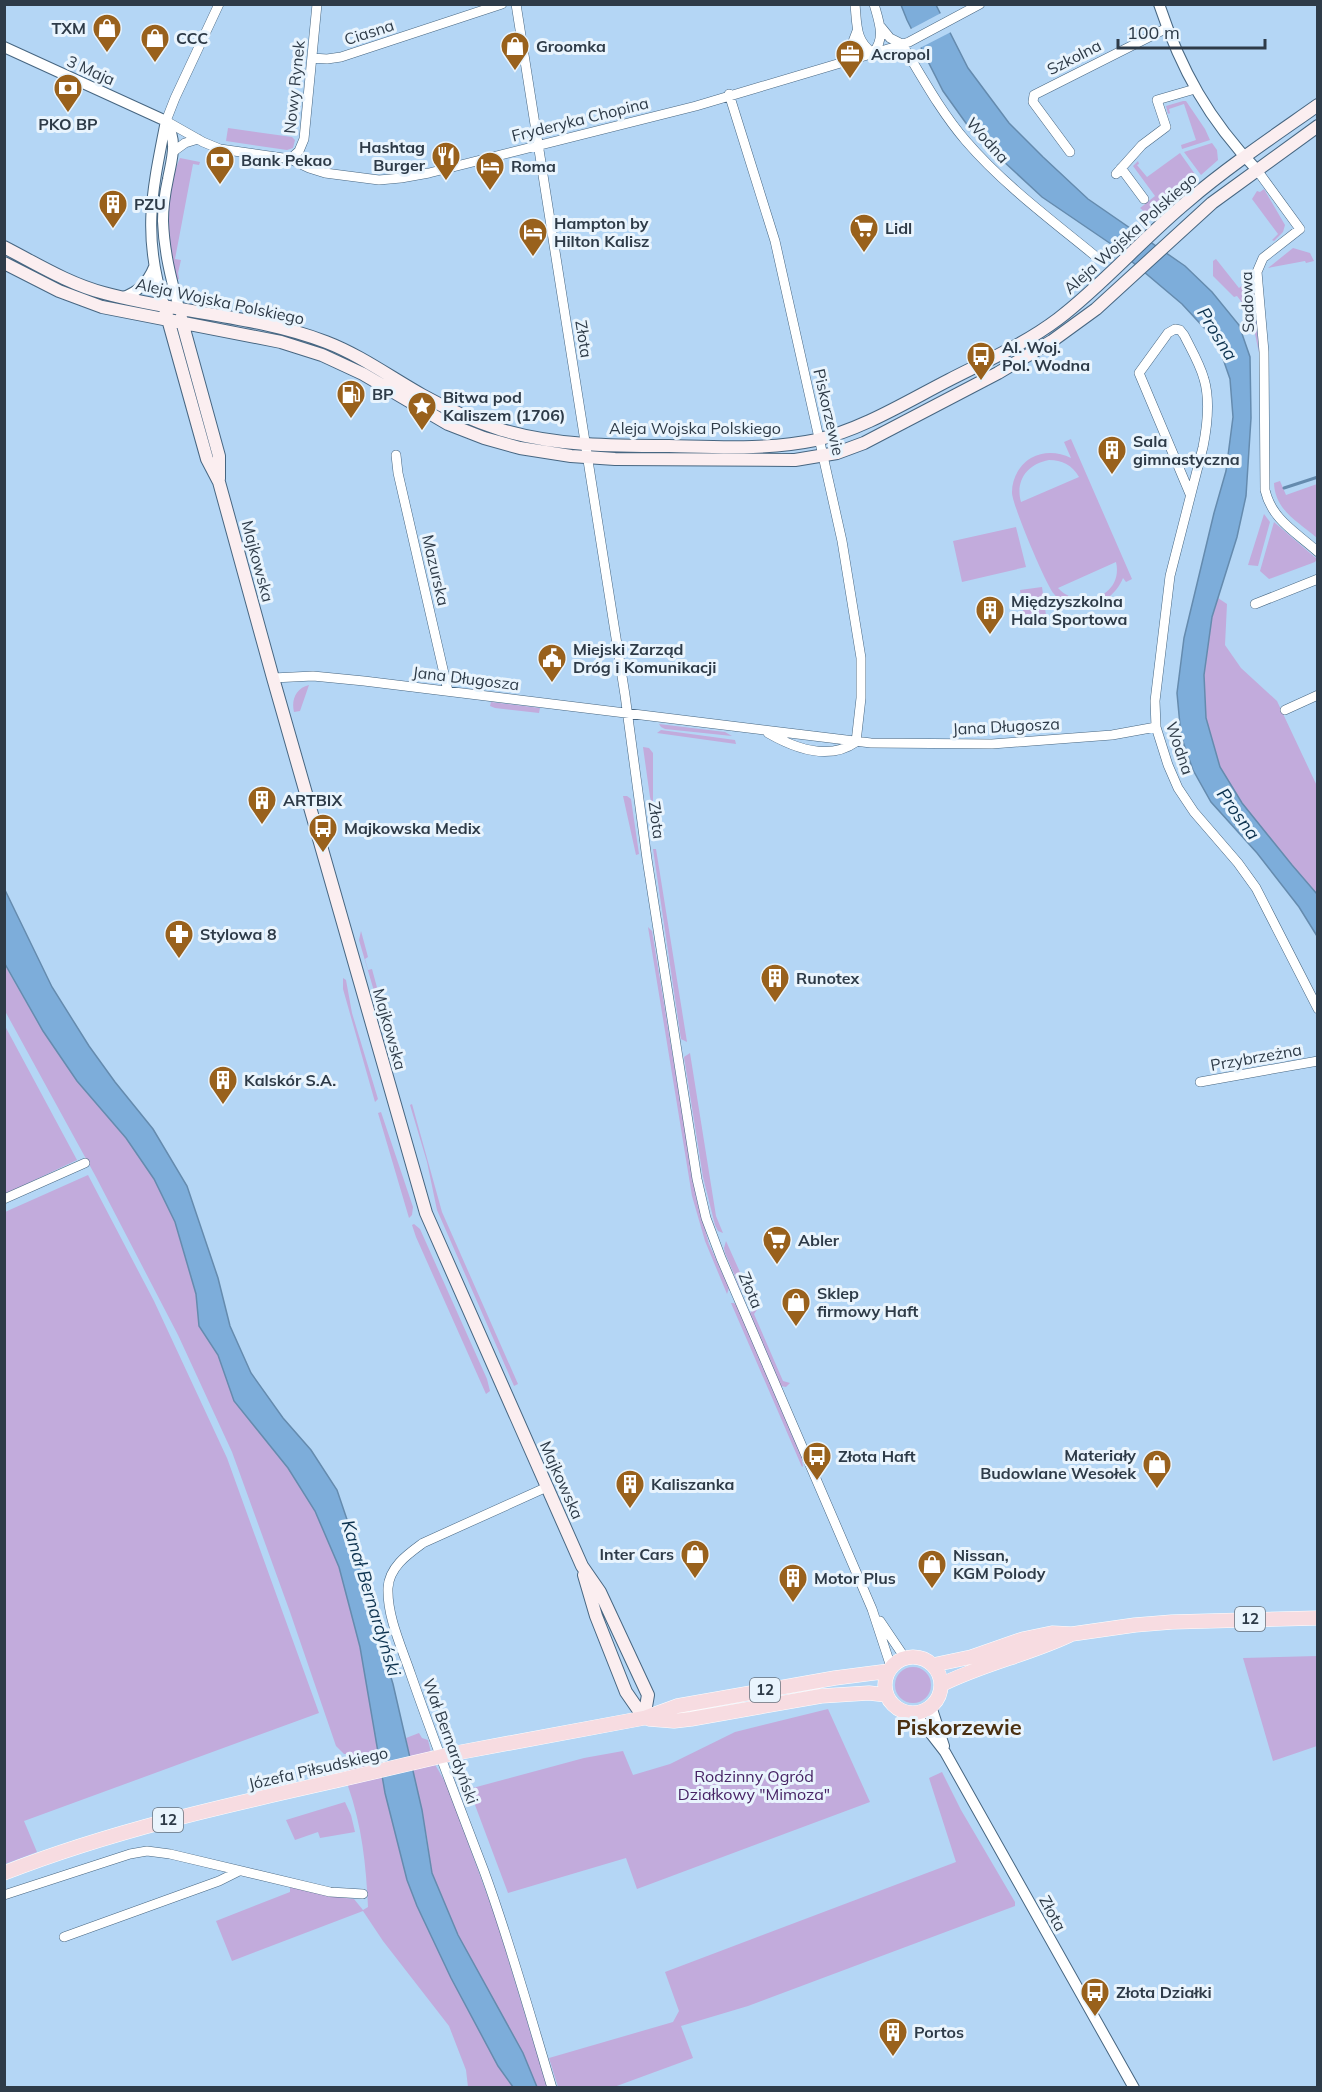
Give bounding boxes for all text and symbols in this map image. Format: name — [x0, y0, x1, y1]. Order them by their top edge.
shop icon: TXM — [91, 12, 123, 54]
scale bar — [1118, 12, 1265, 50]
street label: Ciasna — [342, 15, 396, 49]
place label: TXM — [51, 18, 86, 38]
text: 100 m — [1127, 21, 1180, 44]
shop icon: CCC — [139, 22, 171, 64]
place label: CCC — [176, 28, 208, 48]
shop icon: Groomka — [499, 30, 531, 72]
street label: Szkolna — [1044, 35, 1104, 79]
place label: Groomka — [536, 36, 606, 56]
office icon: Acropol — [834, 38, 866, 80]
street label: Nowy Rynek — [279, 39, 309, 135]
place label: Acropol — [871, 44, 930, 64]
street label: 3 Maja — [64, 51, 118, 89]
bank icon: PKO BP — [52, 72, 84, 114]
street label: Fryderyka Chopina — [509, 92, 651, 146]
street label: Wodna — [962, 113, 1014, 167]
place label: PKO BP — [38, 114, 98, 134]
place label: Hashtag Burger — [359, 137, 426, 175]
restaurant icon: Hashtag Burger — [430, 140, 462, 182]
bank icon: Bank Pekao — [204, 144, 236, 186]
place label: Bank Pekao — [241, 150, 332, 170]
hotel icon: Roma — [474, 150, 506, 192]
place label: Roma — [511, 156, 556, 176]
street label: Aleja Wojska Polskiego — [1059, 168, 1201, 298]
building icon: PZU — [97, 188, 129, 230]
place label: PZU — [134, 194, 166, 214]
supermarket icon: Lidl — [848, 212, 880, 254]
place label: Hampton by Hilton Kalisz — [554, 213, 650, 251]
hotel icon: Hampton by Hilton Kalisz — [517, 216, 549, 258]
place label: Lidl — [885, 218, 912, 238]
street label: Sadowa — [1236, 271, 1258, 333]
street label: Aleja Wojska Polskiego — [134, 273, 306, 329]
water label: Prosna — [1192, 303, 1243, 365]
street label: Złota — [571, 319, 597, 359]
place label: Al. Woj. Pol. Wodna — [1002, 337, 1090, 375]
bus stop icon: Al. Woj. Pol. Wodna — [965, 340, 997, 382]
street label: Piskorzewie — [809, 367, 849, 457]
fuel station icon: BP — [335, 378, 367, 420]
place label: BP — [372, 384, 394, 404]
place label: Bitwa pod Kaliszem (1706) — [443, 387, 565, 425]
place icon: Bitwa pod Kaliszem (1706) — [406, 390, 438, 432]
street label: Aleja Wojska Polskiego — [609, 418, 781, 438]
place label: Sala gimnastyczna — [1133, 431, 1240, 469]
building icon: Sala gimnastyczna — [1096, 434, 1128, 476]
street label: Majkowska — [238, 518, 278, 604]
street label: Mazurska — [418, 533, 454, 607]
place label: Międzyszkolna Hala Sportowa — [1011, 591, 1127, 629]
building icon: Międzyszkolna Hala Sportowa — [974, 594, 1006, 636]
place label: Miejski Zarząd Dróg i Komunikacji — [573, 639, 716, 677]
public building icon: Miejski Zarząd Dróg i Komunikacji — [536, 642, 568, 684]
street label: Jana Długosza — [411, 662, 521, 694]
street label: Jana Długosza — [952, 713, 1060, 739]
street label: Wodna — [1162, 719, 1198, 777]
water label: Prosna — [1212, 783, 1265, 844]
building icon: ARTBIX — [246, 784, 278, 826]
place label: ARTBIX — [283, 790, 342, 810]
street label: Złota — [644, 800, 670, 840]
bus stop icon: Majkowska Medix — [307, 812, 339, 854]
place label: Majkowska Medix — [344, 818, 481, 838]
pharmacy icon: Stylowa 8 — [163, 918, 195, 960]
place label: Stylowa 8 — [200, 924, 277, 944]
building icon: Runotex — [759, 962, 791, 1004]
place label: Runotex — [796, 968, 860, 988]
street label: Majkowska — [369, 986, 411, 1072]
street label: Przybrzeżna — [1209, 1039, 1303, 1075]
building icon: Kalskór S.A. — [207, 1064, 239, 1106]
place label: Kalskór S.A. — [244, 1070, 336, 1090]
supermarket icon: Abler — [761, 1224, 793, 1266]
place label: Abler — [798, 1230, 840, 1250]
street label: Złota — [734, 1269, 768, 1311]
place label: Sklep firmowy Haft — [817, 1283, 918, 1321]
shop icon: Sklep firmowy Haft — [780, 1286, 812, 1328]
street label: Majkowska — [536, 1438, 588, 1522]
bus stop icon: Złota Haft — [801, 1440, 833, 1482]
place label: Materiały Budowlane Wesołek — [980, 1445, 1137, 1483]
place label: Złota Haft — [838, 1446, 915, 1466]
shop icon: Materiały Budowlane Wesołek — [1141, 1448, 1173, 1490]
building icon: Kaliszanka — [614, 1468, 646, 1510]
place label: Kaliszanka — [651, 1474, 734, 1494]
water label: Kanał Bernardyński — [337, 1517, 406, 1679]
shop icon: Inter Cars — [679, 1538, 711, 1580]
place label: Inter Cars — [600, 1544, 674, 1564]
place label: Nissan, KGM Polody — [953, 1545, 1046, 1583]
shop icon: Nissan, KGM Polody — [916, 1548, 948, 1590]
building icon: Motor Plus — [777, 1562, 809, 1604]
place label: Motor Plus — [814, 1568, 896, 1588]
road number: 12 — [1235, 1607, 1265, 1631]
street label: Wał Bernardyński — [419, 1676, 483, 1806]
road number: 12 — [750, 1678, 780, 1702]
district label: Piskorzewie — [896, 1713, 1022, 1741]
street label: Józefa Piłsudskiego — [246, 1742, 390, 1794]
park label: Rodzinny Ogród Działkowy "Mimoza" — [678, 1766, 830, 1804]
road number: 12 — [153, 1808, 183, 1832]
street label: Złota — [1035, 1892, 1071, 1934]
bus stop icon: Złota Działki — [1079, 1976, 1111, 2018]
place label: Złota Działki — [1116, 1982, 1212, 2002]
building icon: Portos — [877, 2016, 909, 2058]
place label: Portos — [914, 2022, 964, 2042]

